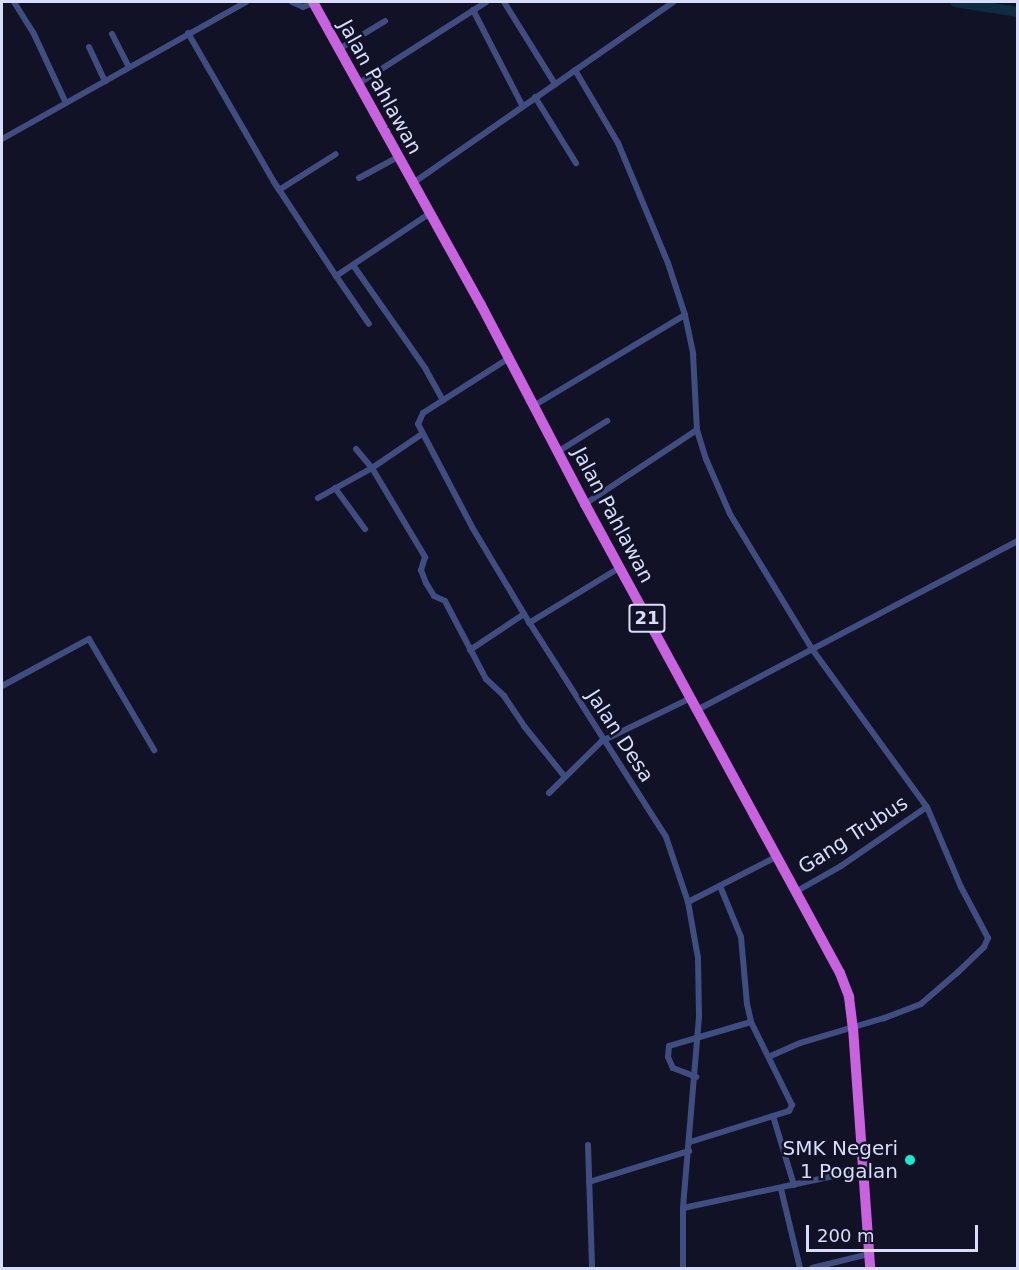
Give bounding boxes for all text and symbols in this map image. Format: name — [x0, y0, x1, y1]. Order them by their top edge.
street label: Jalan Pahlawan — [333, 16, 427, 158]
street label: Jalan Pahlawan — [567, 443, 659, 587]
road number: 21 — [628, 603, 666, 633]
street label: Jalan Desa — [581, 685, 659, 787]
street label: Gang Trubus — [794, 791, 912, 879]
place label: SMK Negeri 1 Pogalan — [783, 1136, 898, 1183]
marker: SMK Negeri 1 Pogalan — [903, 1153, 917, 1167]
scale bar — [809, 1213, 982, 1251]
text: 200 m — [817, 1225, 875, 1246]

